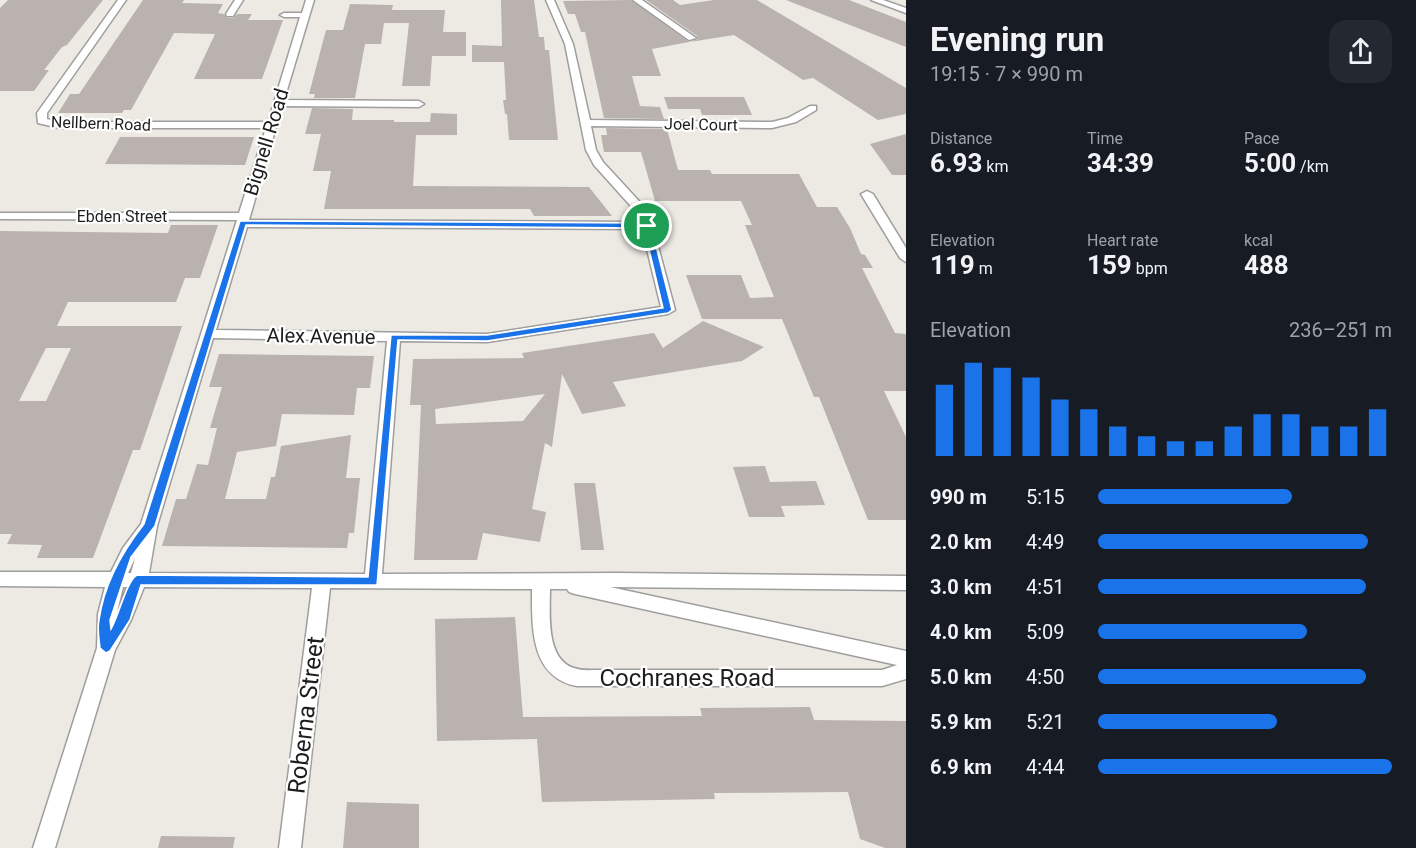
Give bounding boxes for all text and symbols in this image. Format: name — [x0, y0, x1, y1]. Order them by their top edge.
text: Evening run — [930, 20, 1104, 59]
button: share — [1329, 20, 1392, 83]
text: 19:15 · 7 × 990 m — [930, 62, 1083, 86]
street label: Bignell Road — [238, 86, 294, 198]
street label: Nellbern Road — [51, 112, 151, 135]
street label: Joel Court — [664, 114, 738, 135]
text: Distance — [930, 129, 992, 148]
text: Time — [1087, 129, 1123, 148]
text: Pace — [1244, 129, 1280, 148]
text: 6.93 — [930, 148, 982, 178]
text: 34:39 — [1087, 148, 1154, 178]
text: 5:00 — [1244, 148, 1296, 178]
text: km — [982, 157, 1008, 176]
text: /km — [1296, 157, 1329, 176]
pin — [621, 200, 672, 251]
street label: Ebden Street — [77, 207, 167, 226]
icon: arrive — [630, 209, 663, 242]
text: Elevation — [930, 231, 995, 250]
text: Heart rate — [1087, 231, 1158, 250]
text: kcal — [1244, 231, 1273, 250]
text: 119 — [930, 250, 975, 280]
text: 159 — [1087, 250, 1132, 280]
text: 488 — [1244, 250, 1289, 280]
text: m — [975, 259, 993, 278]
text: bpm — [1132, 259, 1168, 278]
text: Elevation — [930, 318, 1011, 342]
text: 236–251 m — [1289, 318, 1392, 342]
street label: Alex Avenue — [266, 323, 376, 349]
text: 990 m — [930, 485, 987, 509]
text: 5:15 — [1026, 485, 1065, 509]
text: 2.0 km — [930, 530, 992, 554]
text: 4:49 — [1026, 530, 1065, 554]
text: 3.0 km — [930, 575, 992, 599]
text: 4:51 — [1026, 575, 1065, 599]
text: 4.0 km — [930, 620, 992, 644]
text: 5:09 — [1026, 620, 1065, 644]
street label: Roberna Street — [282, 635, 330, 795]
street label: Cochranes Road — [599, 664, 775, 692]
text: 5.0 km — [930, 665, 992, 689]
text: 4:50 — [1026, 665, 1065, 689]
text: 5.9 km — [930, 710, 992, 734]
text: 5:21 — [1026, 710, 1065, 734]
text: 6.9 km — [930, 755, 992, 779]
text: 4:44 — [1026, 755, 1065, 779]

